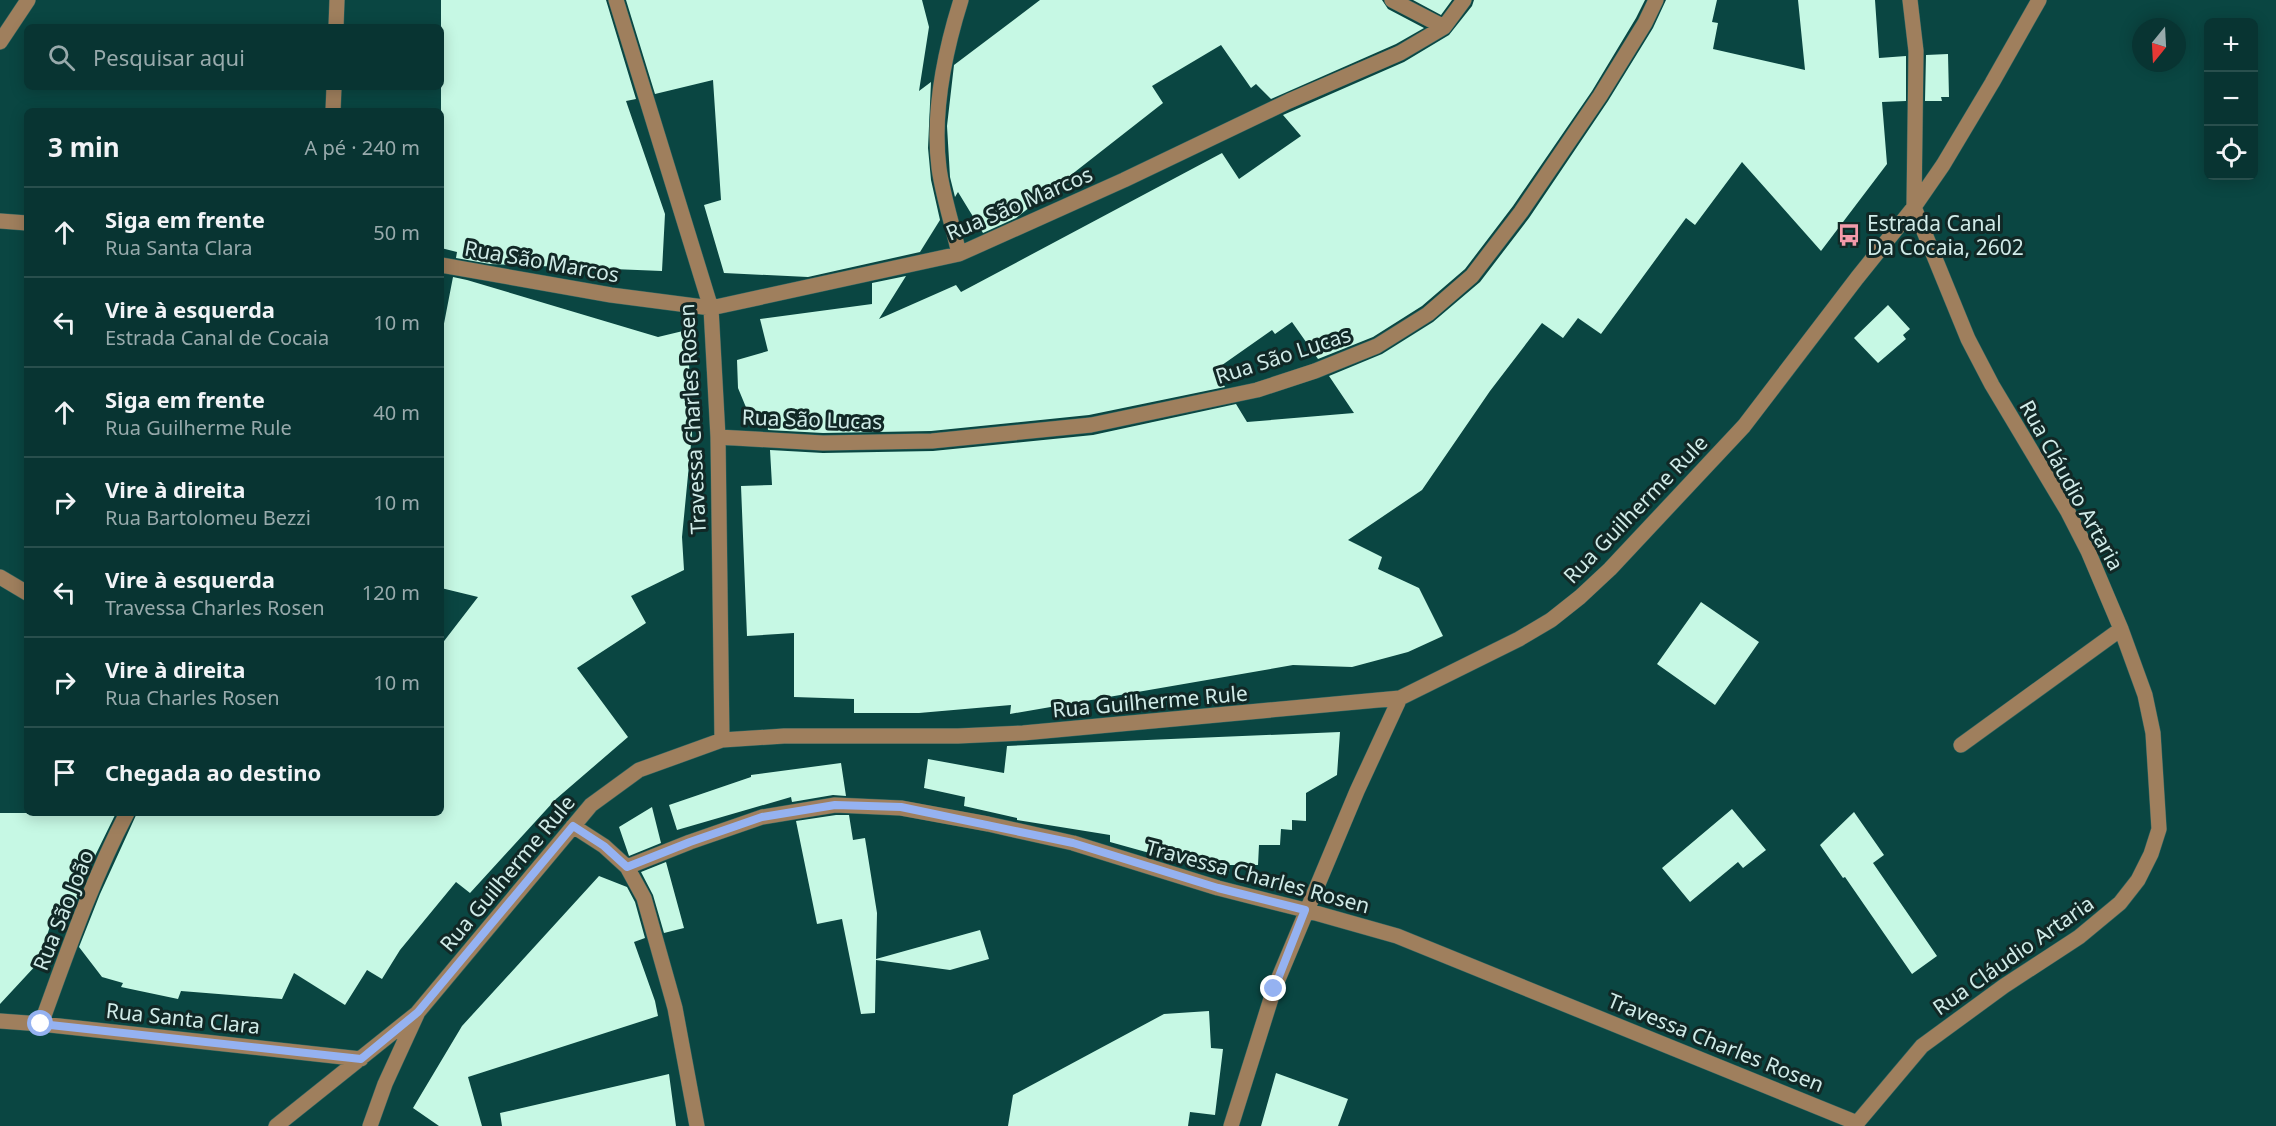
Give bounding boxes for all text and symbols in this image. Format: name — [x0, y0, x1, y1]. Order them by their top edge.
north arrow — [2132, 18, 2186, 72]
map controls — [2204, 18, 2258, 180]
button: + — [2204, 18, 2258, 72]
search box — [24, 24, 444, 90]
icon: search — [45, 41, 78, 74]
text: Pesquisar aqui — [93, 42, 245, 72]
button: − — [2204, 72, 2258, 126]
button: locate — [2204, 126, 2258, 180]
text: 3 min — [48, 129, 120, 165]
text: A pé · 240 m — [304, 134, 420, 161]
street label: Rua São Marcos — [941, 160, 1097, 246]
text: Siga em frente — [105, 204, 265, 234]
place label: Estrada Canal Da Cocaia, 2602 — [1867, 209, 2024, 261]
icon: ahead — [48, 216, 81, 249]
text: 50 m — [373, 219, 420, 246]
bus stop icon: Estrada Canal Da Cocaia, 2602 — [1836, 222, 1862, 248]
text: Rua Santa Clara — [105, 234, 253, 261]
street label: Rua São Marcos — [462, 234, 622, 288]
text: Vire à esquerda — [105, 294, 275, 324]
street label: Travessa Charles Rosen — [672, 303, 712, 535]
icon: left — [48, 306, 81, 339]
text: 10 m — [373, 309, 420, 336]
street label: Rua São Lucas — [1212, 320, 1354, 390]
text: Estrada Canal de Cocaia — [105, 324, 329, 351]
text: Siga em frente — [105, 384, 265, 414]
street label: Rua Cláudio Artaria — [2014, 395, 2130, 575]
icon: ahead — [48, 396, 81, 429]
text: 40 m — [373, 399, 420, 426]
street label: Rua São Lucas — [741, 403, 883, 435]
text: Rua Guilherme Rule — [105, 414, 292, 441]
street label: Rua Guilherme Rule — [1557, 429, 1713, 589]
text: Vire à direita — [105, 474, 245, 504]
icon: right — [48, 486, 81, 519]
text: 10 m — [373, 489, 420, 516]
text: Rua Bartolomeu Bezzi — [105, 504, 311, 531]
text: Vire à esquerda — [105, 564, 275, 594]
icon: left — [48, 576, 81, 609]
text: 120 m — [362, 579, 420, 606]
text: Travessa Charles Rosen — [105, 594, 325, 621]
text: Vire à direita — [105, 654, 245, 684]
icon: right — [48, 666, 81, 699]
text: 10 m — [373, 669, 420, 696]
street label: Rua Guilherme Rule — [1051, 679, 1249, 723]
text: Rua Charles Rosen — [105, 684, 280, 711]
icon: arrive — [48, 756, 81, 789]
text: Chegada ao destino — [105, 757, 321, 787]
street label: Rua Guilherme Rule — [433, 789, 581, 957]
street label: Travessa Charles Rosen — [1143, 833, 1373, 919]
street label: Rua São João — [26, 846, 100, 974]
street label: Rua Cláudio Artaria — [1927, 889, 2099, 1021]
route end — [1260, 975, 1286, 1001]
street label: Travessa Charles Rosen — [1604, 986, 1828, 1098]
street label: Rua Santa Clara — [105, 996, 261, 1040]
route start — [27, 1010, 53, 1036]

